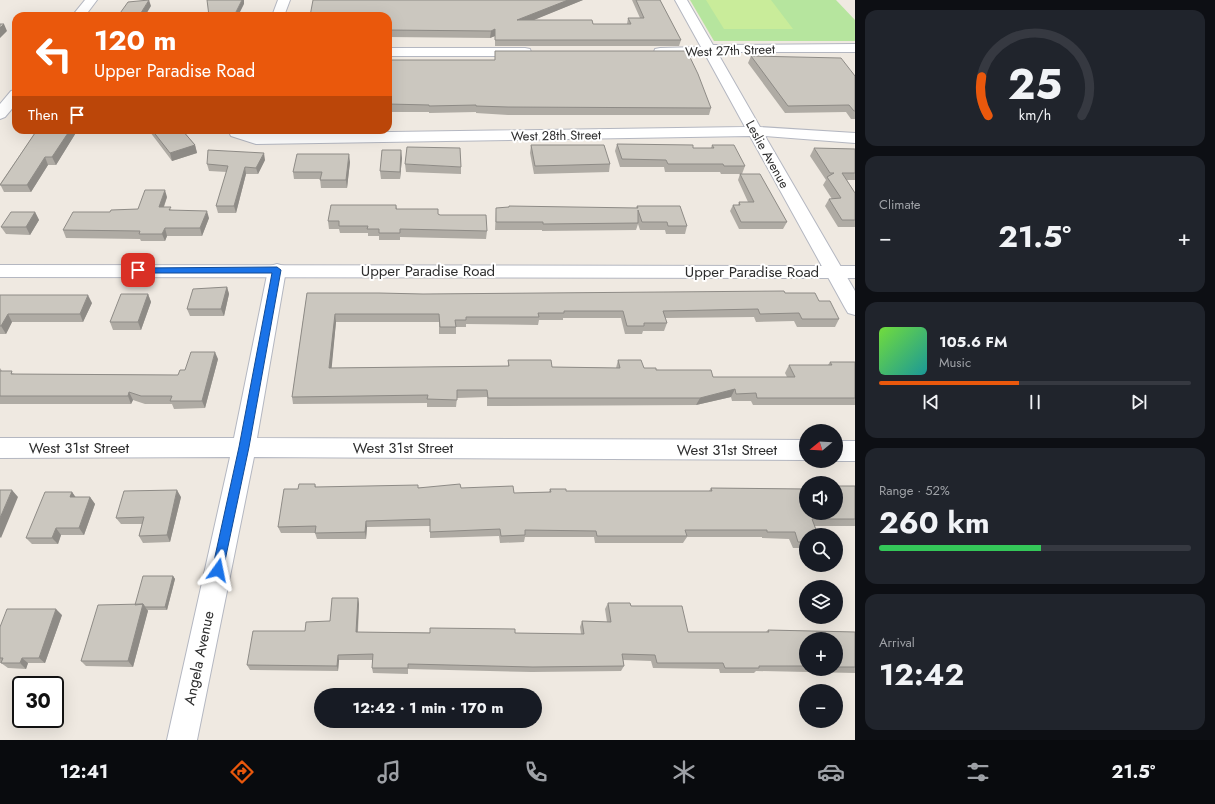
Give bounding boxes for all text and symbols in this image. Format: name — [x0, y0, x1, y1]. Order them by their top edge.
text: 120 m — [94, 20, 177, 61]
icon: left — [28, 28, 80, 80]
street label: West 27th Street — [685, 39, 776, 62]
text: 25 — [1008, 54, 1062, 115]
text: Upper Paradise Road — [94, 58, 255, 84]
text: Then — [28, 104, 58, 126]
icon: arrive — [66, 104, 88, 126]
text: km/h — [1019, 105, 1051, 125]
street label: Leslie Avenue — [741, 117, 794, 192]
street label: West 28th Street — [511, 125, 602, 146]
text: Climate — [879, 195, 920, 214]
text: 21.5° — [998, 215, 1071, 258]
text: − — [879, 221, 892, 253]
text: + — [1177, 221, 1191, 253]
pin — [121, 253, 155, 287]
icon: arrive — [127, 259, 149, 281]
street label: Upper Paradise Road — [361, 260, 495, 282]
street label: Upper Paradise Road — [685, 261, 819, 283]
text: 105.6 FM — [939, 331, 1007, 353]
text: Music — [939, 353, 971, 372]
icon: previous — [920, 391, 942, 413]
icon: pause — [1024, 391, 1046, 413]
icon: next — [1128, 391, 1150, 413]
north arrow — [799, 424, 843, 468]
map controls — [799, 424, 843, 728]
street label: West 31st Street — [29, 437, 130, 459]
street label: West 31st Street — [353, 437, 454, 459]
street label: West 31st Street — [677, 439, 778, 461]
button: sound — [799, 476, 843, 520]
text: Range · 52% — [879, 481, 950, 500]
text: 260 km — [879, 501, 990, 544]
button: search — [799, 528, 843, 572]
position arrow — [197, 549, 239, 591]
button: layers — [799, 580, 843, 624]
street label: Angela Avenue — [178, 609, 220, 707]
button: + — [799, 632, 843, 676]
text: Arrival — [879, 633, 915, 652]
text: 12:42 — [879, 653, 964, 696]
speed limit sign: 30 — [12, 676, 64, 728]
button: − — [799, 684, 843, 728]
text: 12:42 · 1 min · 170 m — [353, 697, 503, 719]
icon: directions — [228, 758, 256, 786]
icon: music — [375, 758, 403, 786]
icon: phone — [522, 758, 550, 786]
icon: climate — [670, 758, 698, 786]
icon: car — [817, 758, 845, 786]
icon: filters — [964, 758, 992, 786]
text: 12:41 — [60, 759, 108, 785]
text: 21.5° — [1112, 759, 1155, 785]

